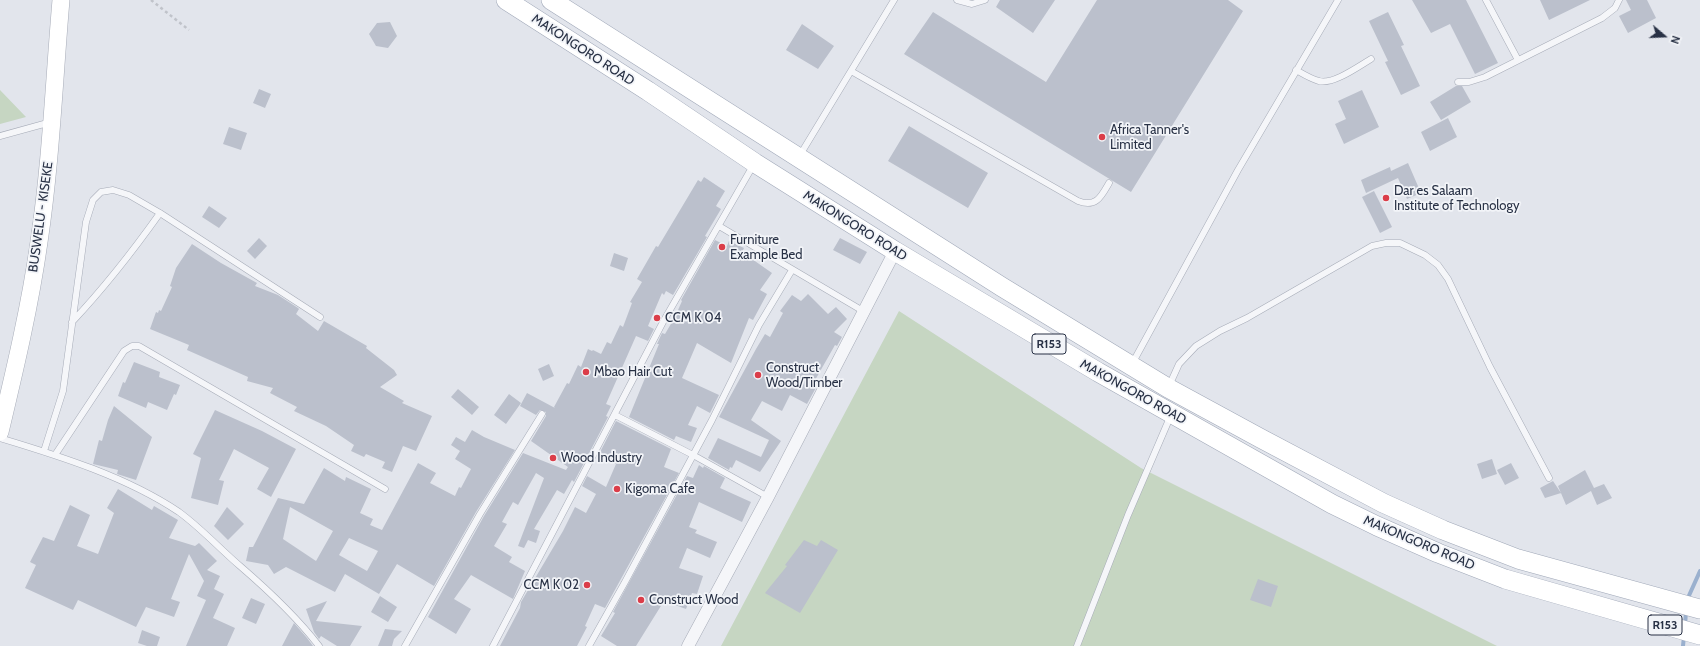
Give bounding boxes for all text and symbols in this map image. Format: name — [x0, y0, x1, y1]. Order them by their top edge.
street label: MAKONGORO ROAD — [529, 11, 637, 89]
north arrow — [1644, 16, 1684, 56]
text: N — [1667, 34, 1683, 46]
place label: Africa Tanner's Limited — [1110, 122, 1189, 153]
marker: Africa Tanner's Limited — [1097, 132, 1107, 142]
street label: BUSWELU - KISEKE — [26, 161, 56, 273]
place label: Dar es Salaam Institute of Technology — [1394, 183, 1520, 214]
street label: MAKONGORO ROAD — [800, 188, 910, 264]
marker: Dar es Salaam Institute of Technology — [1381, 193, 1391, 203]
place label: Furniture Example Bed — [730, 232, 802, 263]
marker: Furniture Example Bed — [717, 242, 727, 252]
place label: CCM K 04 — [665, 310, 721, 326]
marker: CCM K 04 — [652, 313, 662, 323]
road number: R153 — [1032, 334, 1066, 354]
street label: MAKONGORO ROAD — [1077, 356, 1189, 428]
place label: Construct Wood/Timber — [766, 360, 842, 391]
place label: Mbao Hair Cut — [594, 364, 672, 380]
marker: Mbao Hair Cut — [581, 367, 591, 377]
marker: Construct Wood/Timber — [753, 370, 763, 380]
place label: Wood Industry — [561, 450, 642, 466]
marker: Wood Industry — [548, 453, 558, 463]
place label: Kigoma Cafe — [625, 481, 695, 497]
marker: Kigoma Cafe — [612, 484, 622, 494]
street label: MAKONGORO ROAD — [1361, 512, 1477, 574]
place label: CCM K 02 — [524, 577, 579, 593]
marker: CCM K 02 — [582, 580, 592, 590]
place label: Construct Wood — [649, 592, 738, 608]
marker: Construct Wood — [636, 595, 646, 605]
road number: R153 — [1648, 615, 1682, 635]

